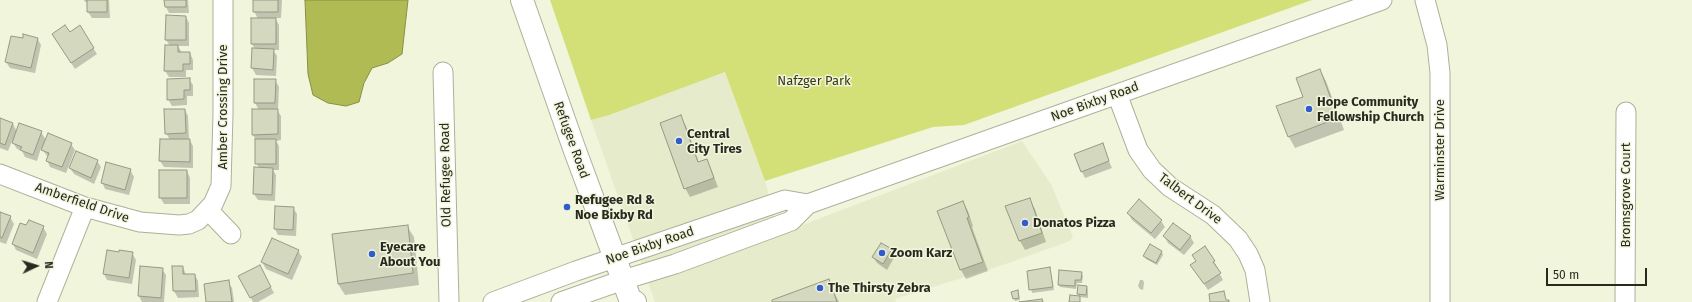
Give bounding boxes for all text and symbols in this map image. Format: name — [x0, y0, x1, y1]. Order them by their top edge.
street label: Amber Crossing Drive — [215, 44, 231, 170]
park label: Nafzger Park — [777, 73, 851, 89]
street label: Noe Bixby Road — [1049, 79, 1141, 125]
place label: Hope Community Fellowship Church — [1317, 94, 1424, 125]
street label: Refugee Road — [550, 99, 592, 181]
street label: Warminster Drive — [1432, 99, 1448, 201]
marker: Hope Community Fellowship Church — [1304, 104, 1314, 114]
street label: Old Refugee Road — [437, 122, 455, 228]
place label: Central City Tires — [687, 126, 742, 157]
marker: Central City Tires — [674, 136, 684, 146]
street label: Bromsgrove Court — [1618, 142, 1634, 248]
street label: Talbert Drive — [1155, 170, 1225, 228]
street label: Amberfield Drive — [33, 180, 131, 226]
place label: Refugee Rd & Noe Bixby Rd — [575, 192, 655, 223]
marker: Refugee Rd & Noe Bixby Rd — [562, 202, 572, 212]
place label: Donatos Pizza — [1033, 215, 1116, 231]
marker: Donatos Pizza — [1020, 218, 1030, 228]
street label: Noe Bixby Road — [604, 224, 696, 268]
place label: Eyecare About You — [380, 239, 440, 270]
place label: Zoom Karz — [890, 245, 952, 261]
north arrow — [16, 246, 56, 286]
marker: Zoom Karz — [877, 248, 887, 258]
marker: Eyecare About You — [367, 249, 377, 259]
scale bar — [1548, 260, 1649, 286]
text: N — [42, 261, 55, 269]
text: 50 m — [1553, 268, 1579, 282]
place label: The Thirsty Zebra — [828, 280, 931, 296]
marker: The Thirsty Zebra — [815, 283, 825, 293]

